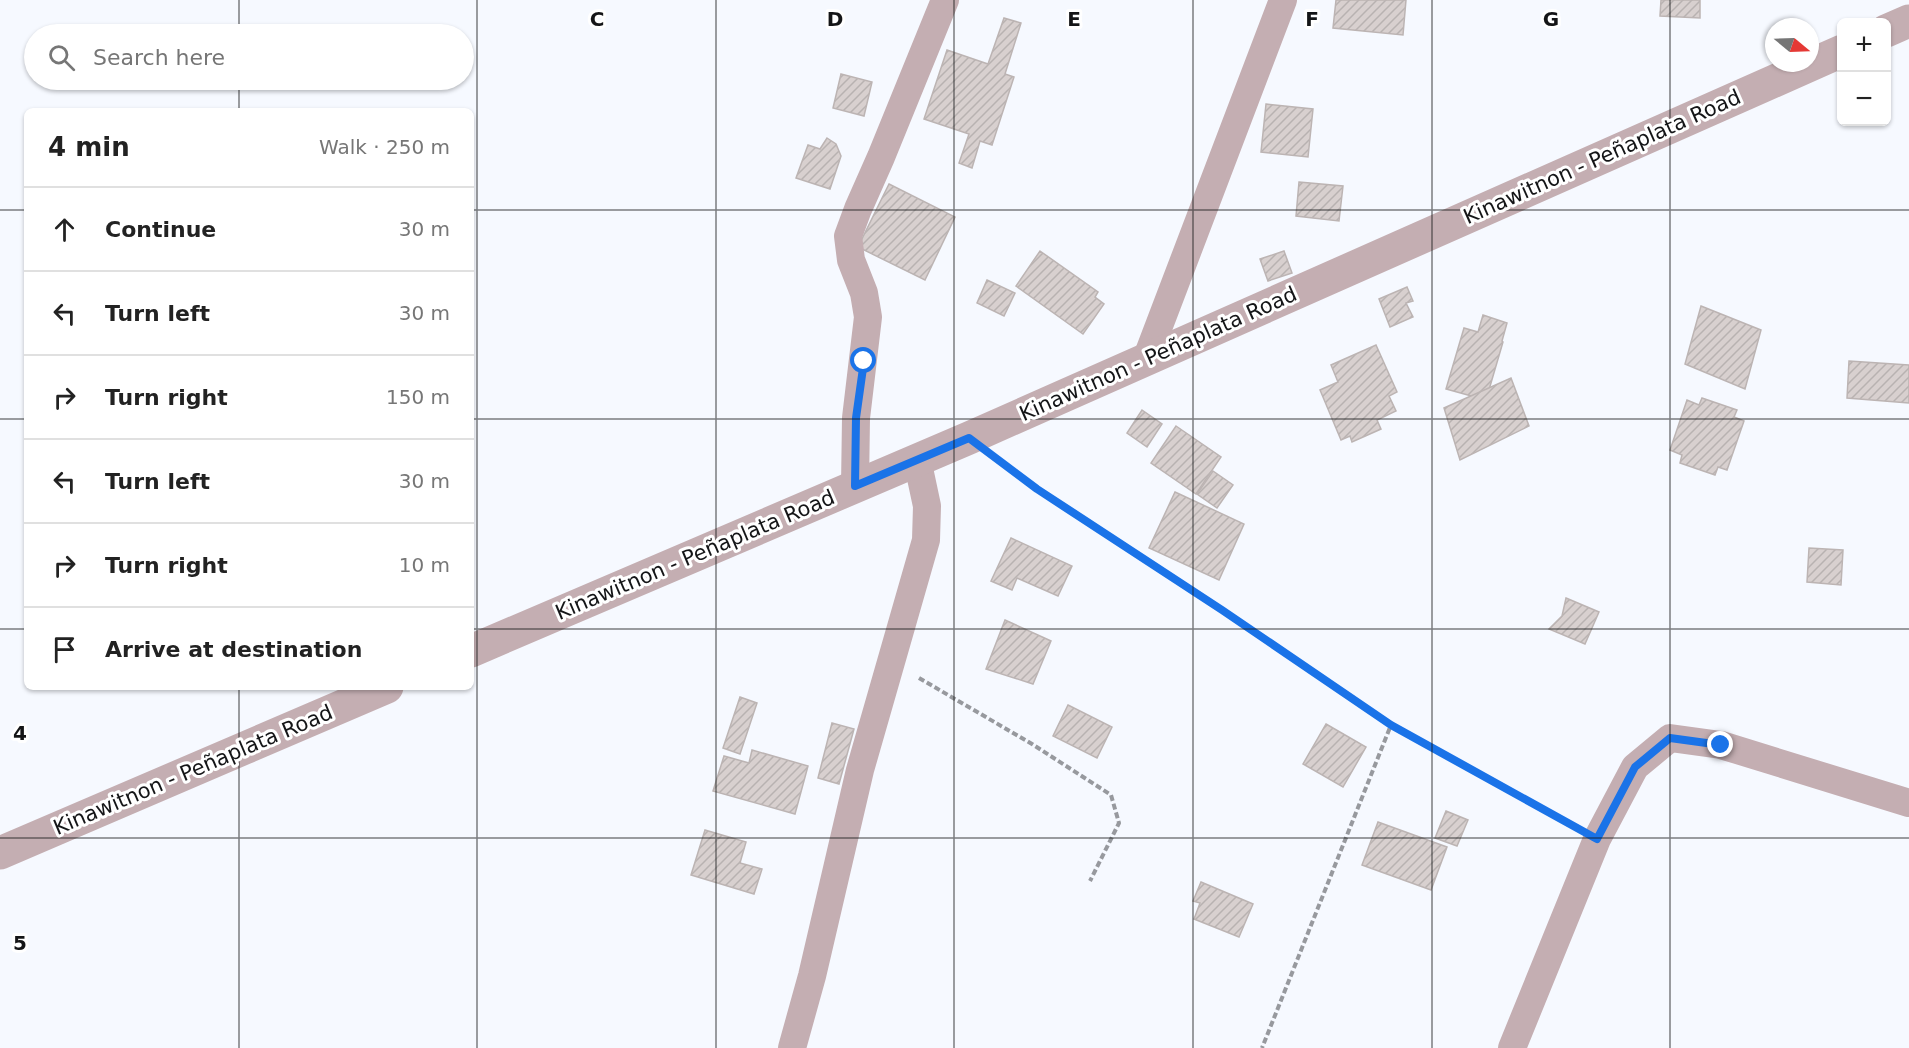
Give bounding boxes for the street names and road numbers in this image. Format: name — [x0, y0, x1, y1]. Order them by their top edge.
street label: Kinawitnon - Peñaplata Road — [1460, 85, 1744, 229]
street label: Kinawitnon - Peñaplata Road — [1016, 282, 1300, 426]
street label: Kinawitnon - Peñaplata Road — [552, 485, 838, 625]
street label: Kinawitnon - Peñaplata Road — [50, 700, 336, 840]

